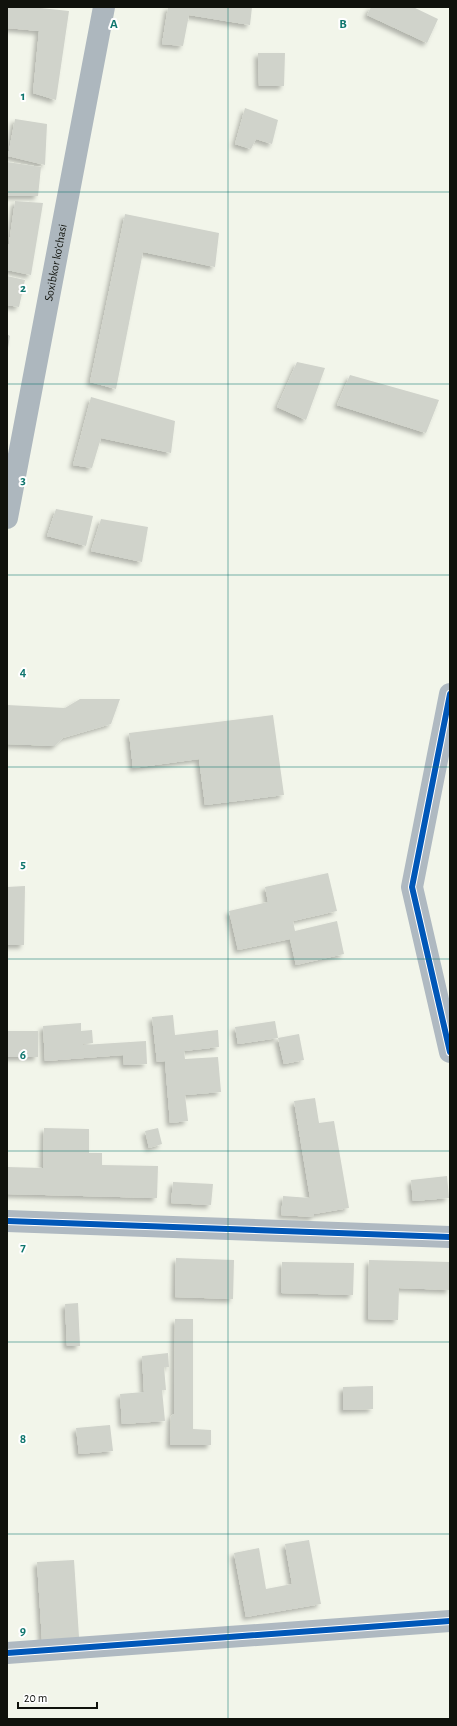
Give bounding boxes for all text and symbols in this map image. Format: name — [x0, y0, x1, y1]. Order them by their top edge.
text: A — [110, 18, 118, 31]
text: B — [339, 18, 347, 31]
text: 1 — [21, 90, 25, 103]
street label: Soxibkor ko'chasi — [42, 223, 69, 302]
text: 2 — [20, 282, 26, 295]
text: 3 — [20, 474, 26, 487]
text: 4 — [20, 666, 27, 679]
text: 5 — [20, 858, 26, 871]
text: 6 — [20, 1049, 26, 1062]
text: 7 — [20, 1241, 26, 1254]
text: 8 — [20, 1433, 26, 1446]
text: 9 — [20, 1625, 26, 1638]
scale bar — [18, 1684, 97, 1710]
text: 20 m — [24, 1692, 47, 1704]

